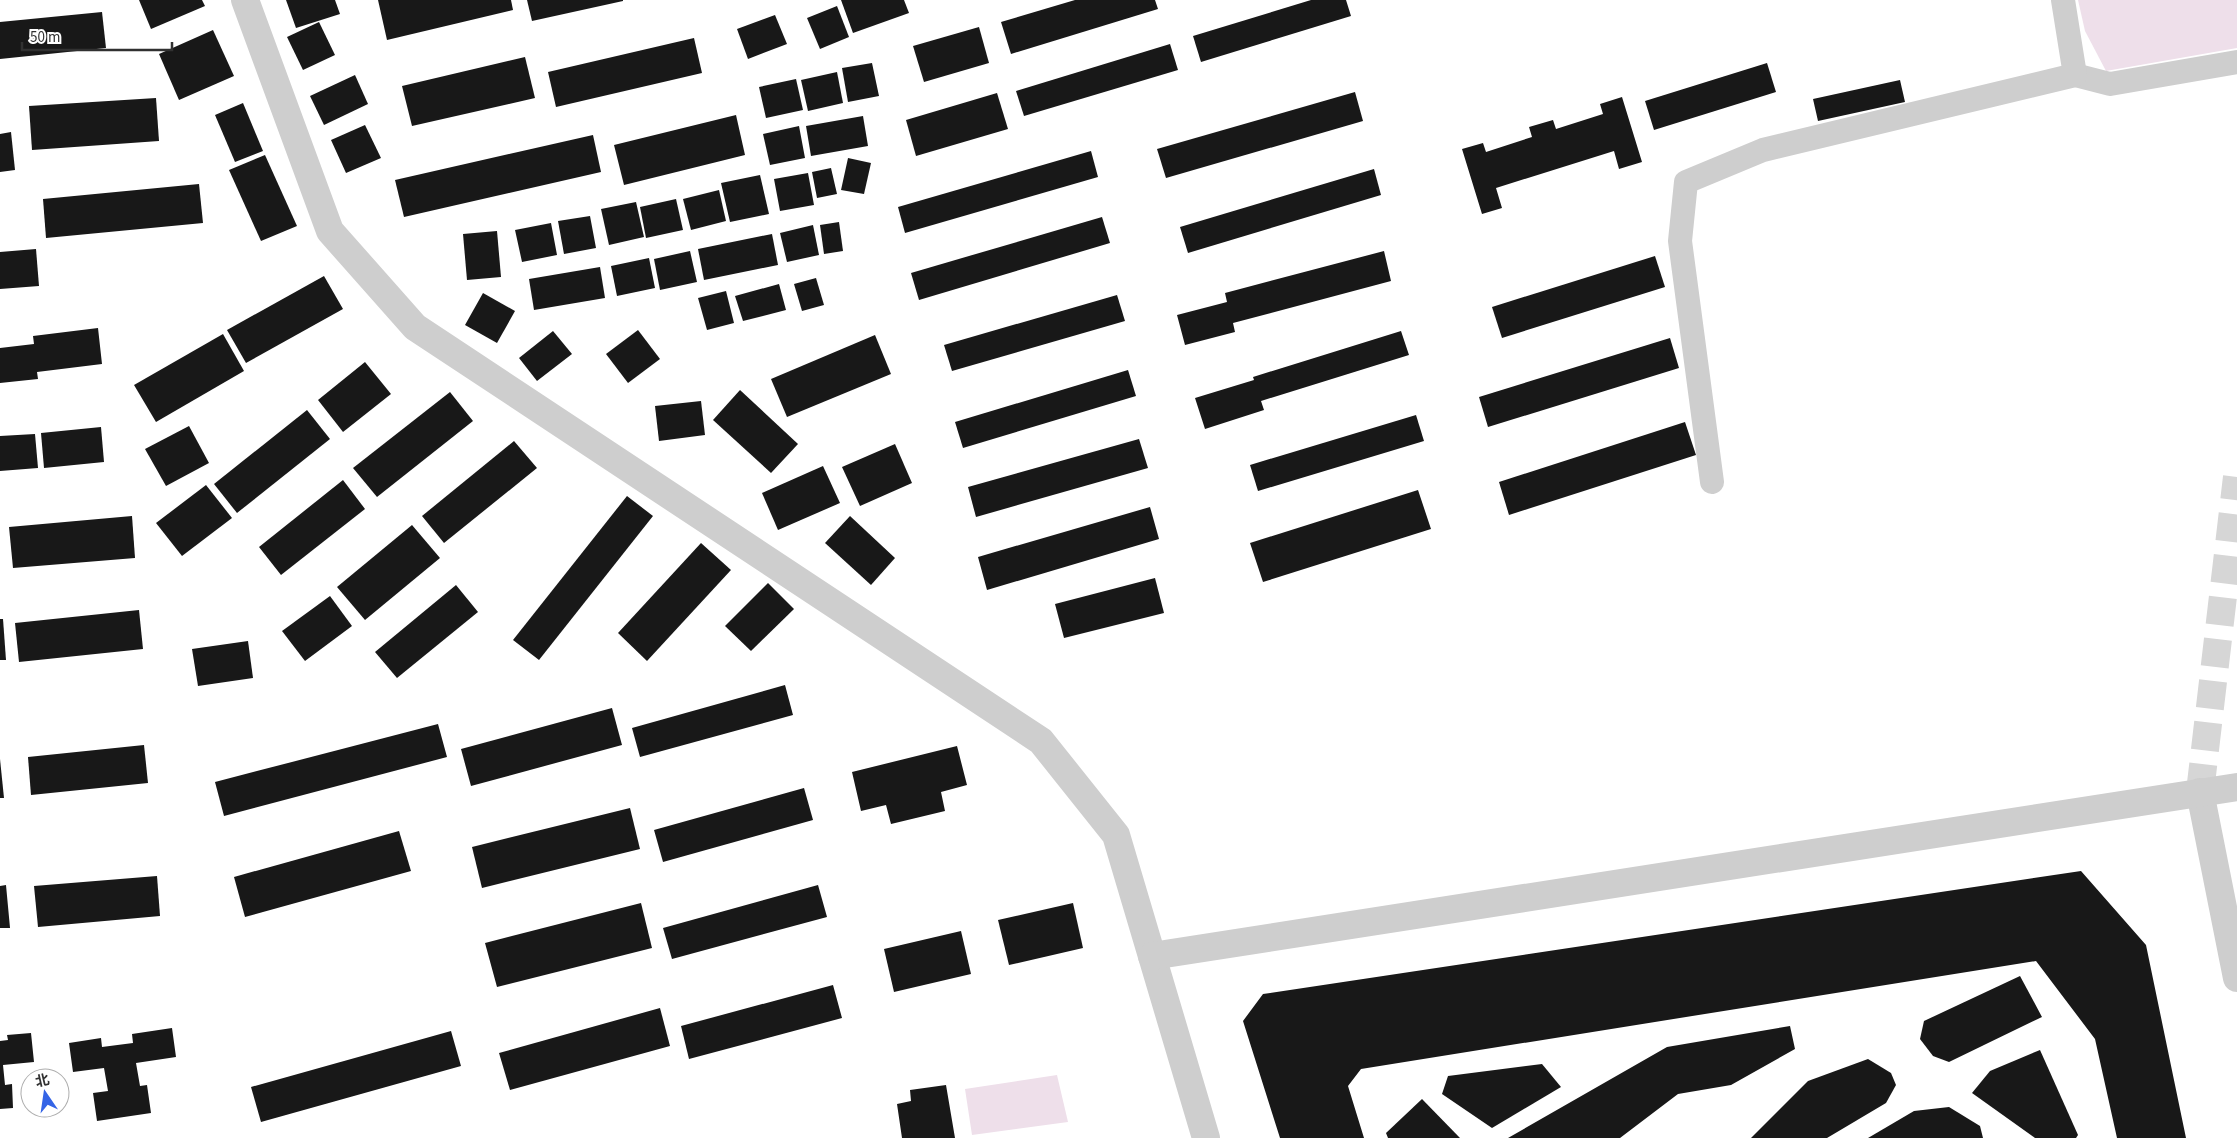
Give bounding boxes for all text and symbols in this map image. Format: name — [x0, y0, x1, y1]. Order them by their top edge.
scale bar — [22, 20, 172, 52]
text: 50 m — [30, 27, 60, 48]
north arrow — [20, 1068, 70, 1118]
text: 北 — [33, 1070, 51, 1093]

